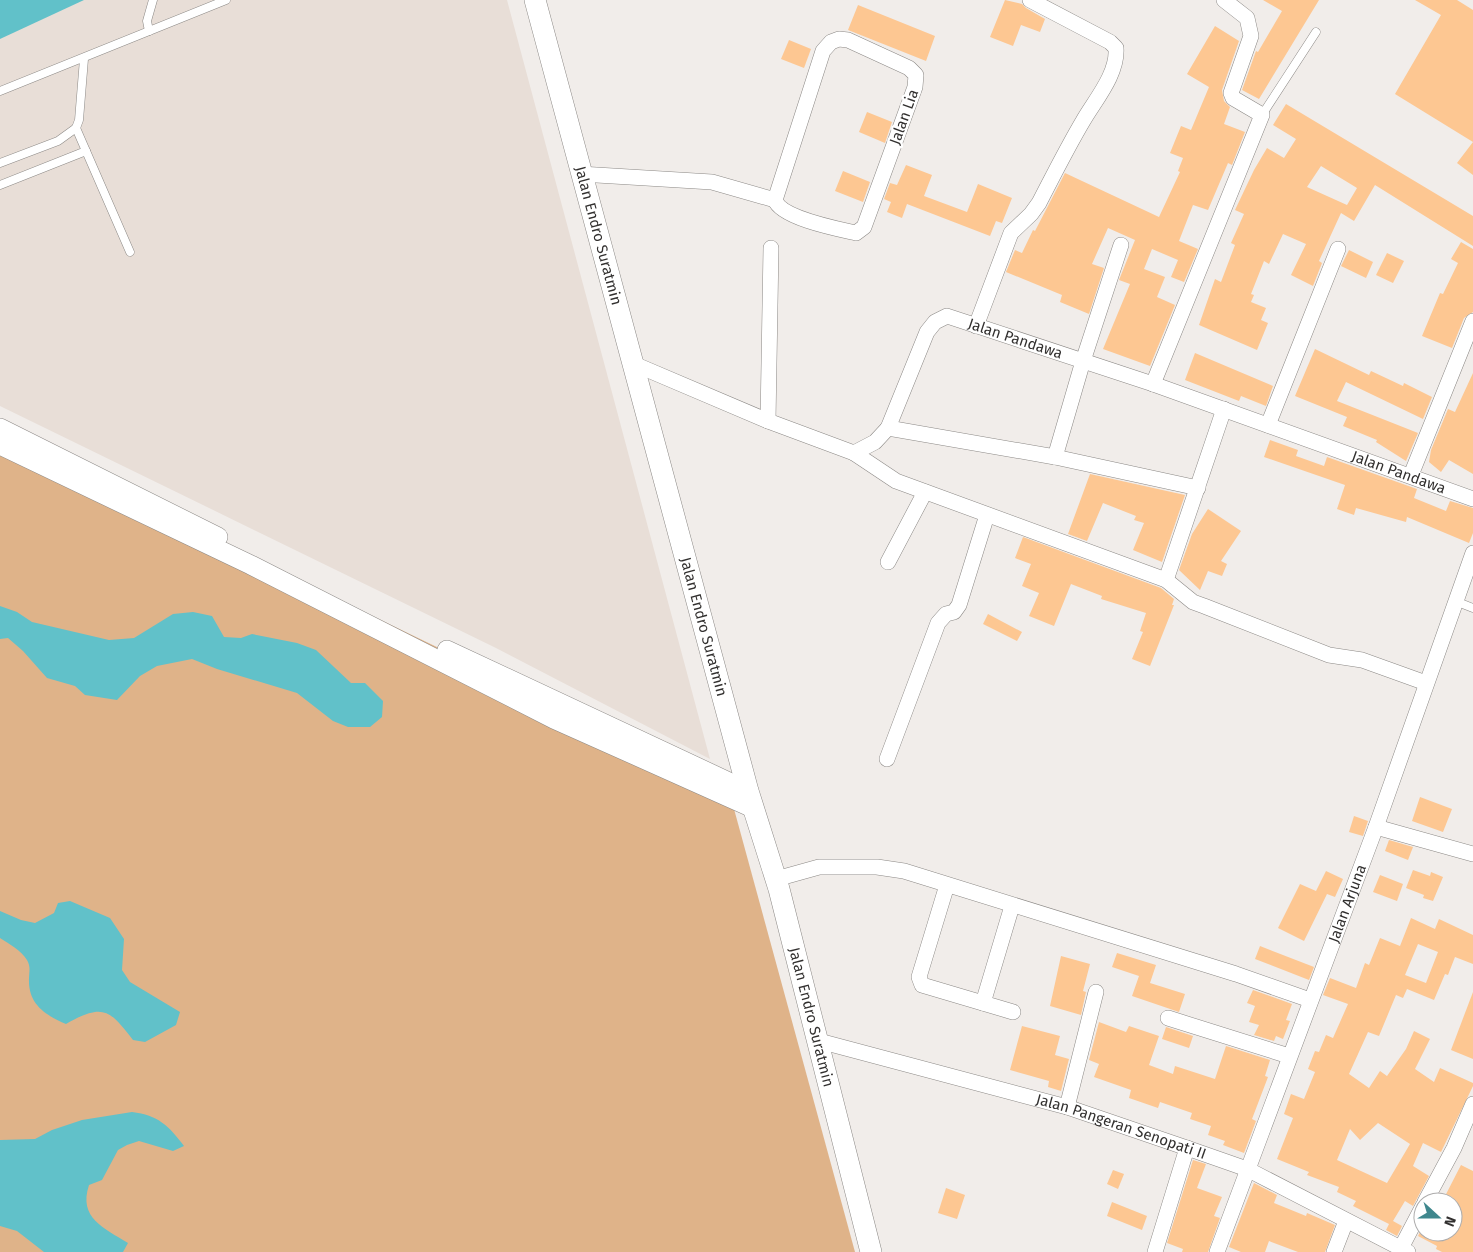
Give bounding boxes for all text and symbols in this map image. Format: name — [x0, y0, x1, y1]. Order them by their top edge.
street label: Jalan Lia — [886, 87, 922, 147]
street label: Jalan Endro Suratmin — [571, 164, 626, 307]
street label: Jalan Pandawa — [966, 315, 1065, 363]
street label: Jalan Pandawa — [1349, 447, 1448, 497]
street label: Jalan Endro Suratmin — [676, 555, 731, 698]
street label: Jalan Arjuna — [1325, 862, 1370, 945]
street label: Jalan Endro Suratmin — [785, 945, 838, 1089]
street label: Jalan Pangeran Senopati II — [1034, 1090, 1208, 1163]
north arrow — [1413, 1192, 1463, 1242]
text: N — [1440, 1214, 1459, 1229]

